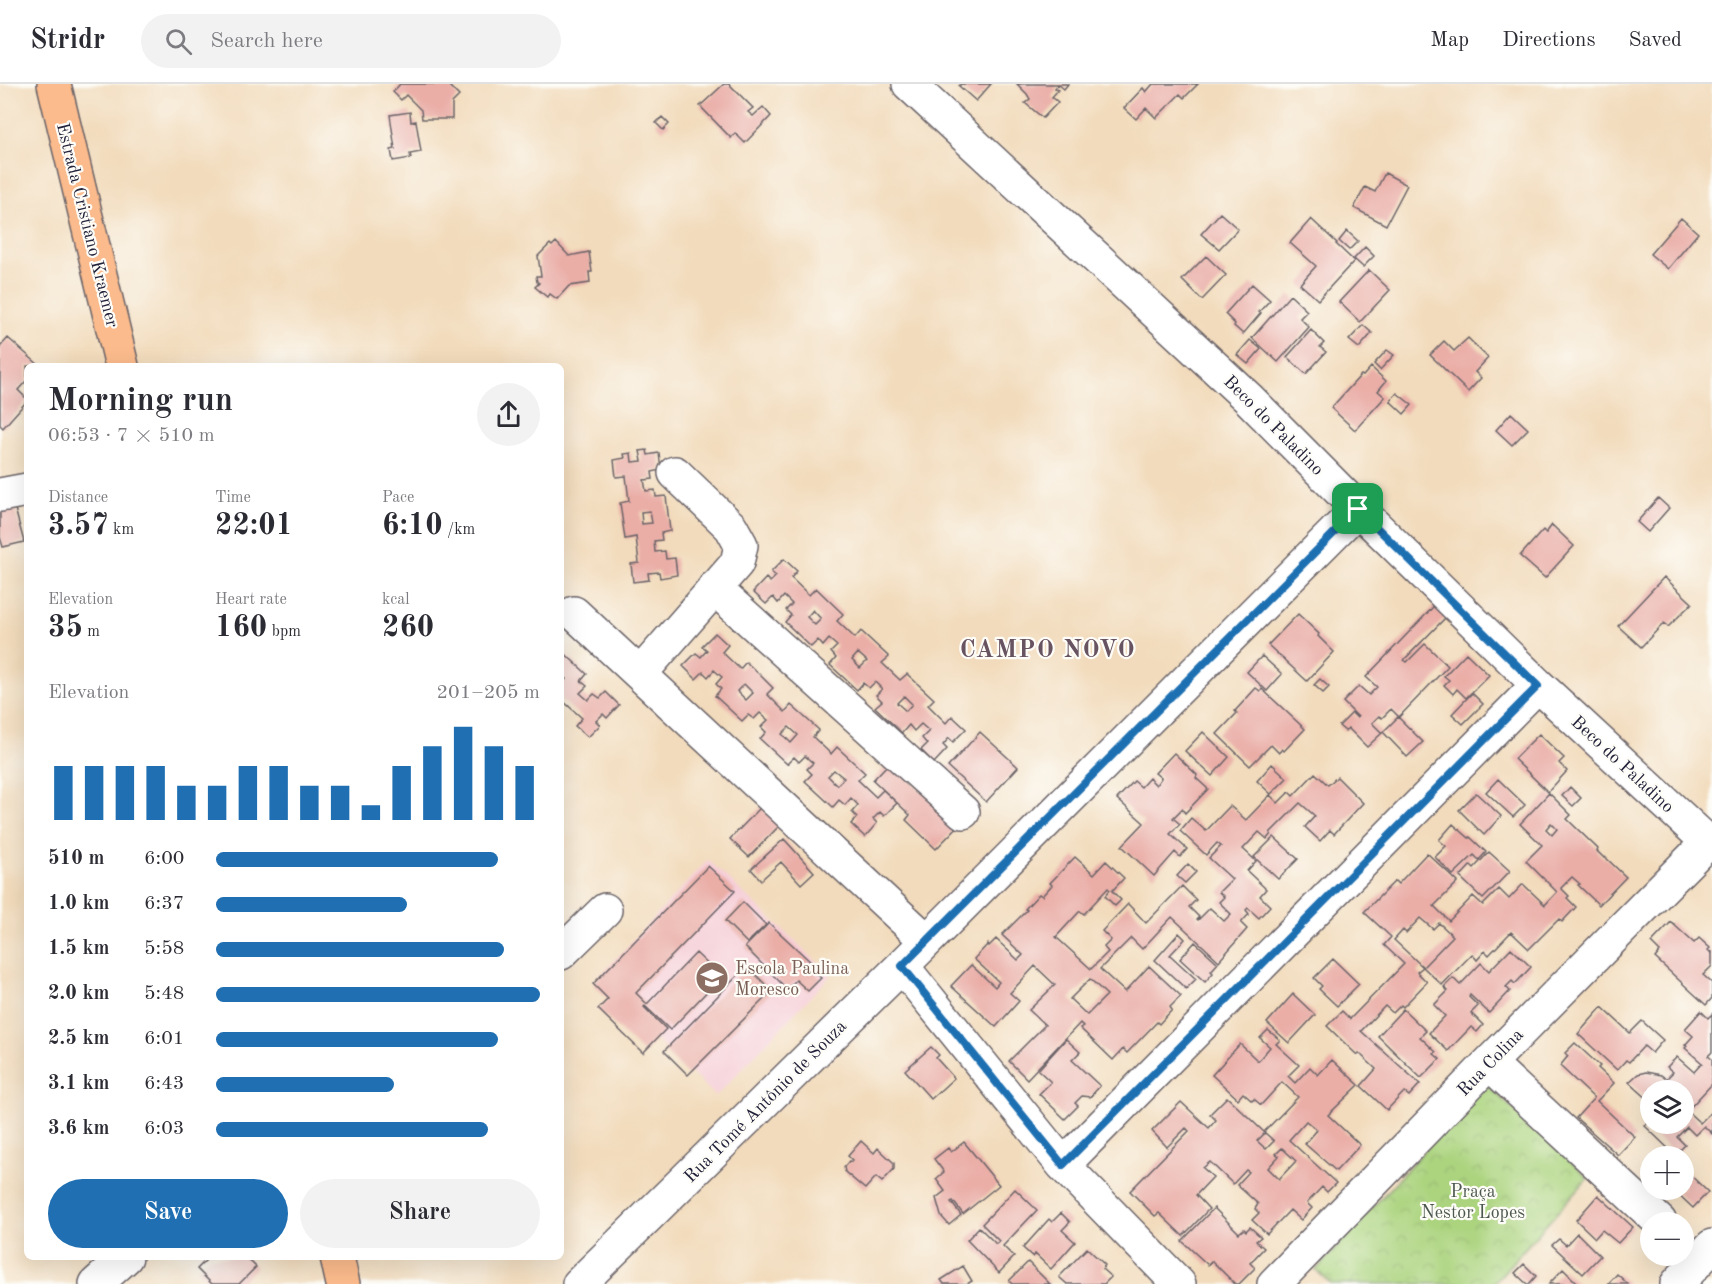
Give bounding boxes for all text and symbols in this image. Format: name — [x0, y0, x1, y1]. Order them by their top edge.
search box — [141, 14, 561, 68]
icon: search — [162, 25, 195, 58]
text: Stridr — [30, 27, 105, 55]
text: Search here — [210, 30, 323, 52]
text: Map — [1430, 30, 1469, 51]
text: Directions — [1502, 30, 1596, 51]
text: Saved — [1629, 30, 1682, 51]
street label: Estrada Cristiano Kraemer — [53, 121, 121, 330]
street label: Beco do Paladino — [1220, 372, 1327, 479]
button: share — [477, 383, 540, 446]
text: Morning run — [48, 385, 233, 418]
text: 06:53 · 7 × 510 m — [48, 426, 215, 446]
pin — [1332, 483, 1383, 534]
text: Distance — [48, 490, 108, 506]
text: Time — [215, 490, 251, 506]
text: Pace — [382, 490, 414, 506]
icon: arrive — [1341, 492, 1374, 525]
text: 3.57 — [48, 511, 109, 541]
text: 22:01 — [215, 511, 293, 541]
text: 6:10 — [382, 511, 443, 541]
text: km — [109, 522, 134, 538]
text: /km — [443, 522, 475, 538]
text: Elevation — [48, 592, 113, 608]
text: Heart rate — [215, 592, 287, 608]
text: kcal — [382, 592, 410, 608]
text: 35 — [48, 613, 83, 643]
text: 160 — [215, 613, 267, 643]
text: 260 — [382, 613, 434, 643]
text: m — [83, 624, 100, 640]
text: bpm — [267, 624, 301, 640]
district label: CAMPO NOVO — [960, 639, 1136, 663]
text: Elevation — [48, 683, 129, 703]
text: 201–205 m — [437, 683, 540, 703]
street label: Beco do Paladino — [1568, 713, 1677, 817]
text: 510 m — [48, 849, 104, 869]
text: 6:00 — [144, 849, 184, 869]
text: 1.0 km — [48, 894, 110, 914]
text: 6:37 — [144, 894, 184, 914]
text: 1.5 km — [48, 939, 110, 959]
text: 5:58 — [144, 939, 184, 959]
school or university icon: Escola Paulina Moresco — [694, 960, 730, 996]
place label: Escola Paulina Moresco — [735, 960, 849, 999]
text: 2.0 km — [48, 984, 110, 1004]
text: 5:48 — [144, 984, 184, 1004]
street label: Rua Tomé Antônio de Souza — [681, 1017, 850, 1186]
street label: Rua Colina — [1454, 1026, 1527, 1100]
text: 2.5 km — [48, 1029, 110, 1049]
text: 6:01 — [144, 1029, 184, 1049]
text: 3.1 km — [48, 1074, 110, 1094]
text: 6:43 — [144, 1074, 184, 1094]
map controls — [1640, 1080, 1694, 1266]
button: layers — [1640, 1080, 1694, 1134]
text: 3.6 km — [48, 1119, 110, 1139]
text: 6:03 — [144, 1119, 184, 1139]
button: + — [1640, 1146, 1694, 1200]
button: Save — [48, 1179, 288, 1248]
button: Share — [300, 1179, 540, 1248]
park label: Praça Nestor Lopes — [1421, 1183, 1525, 1222]
button: − — [1640, 1212, 1694, 1266]

